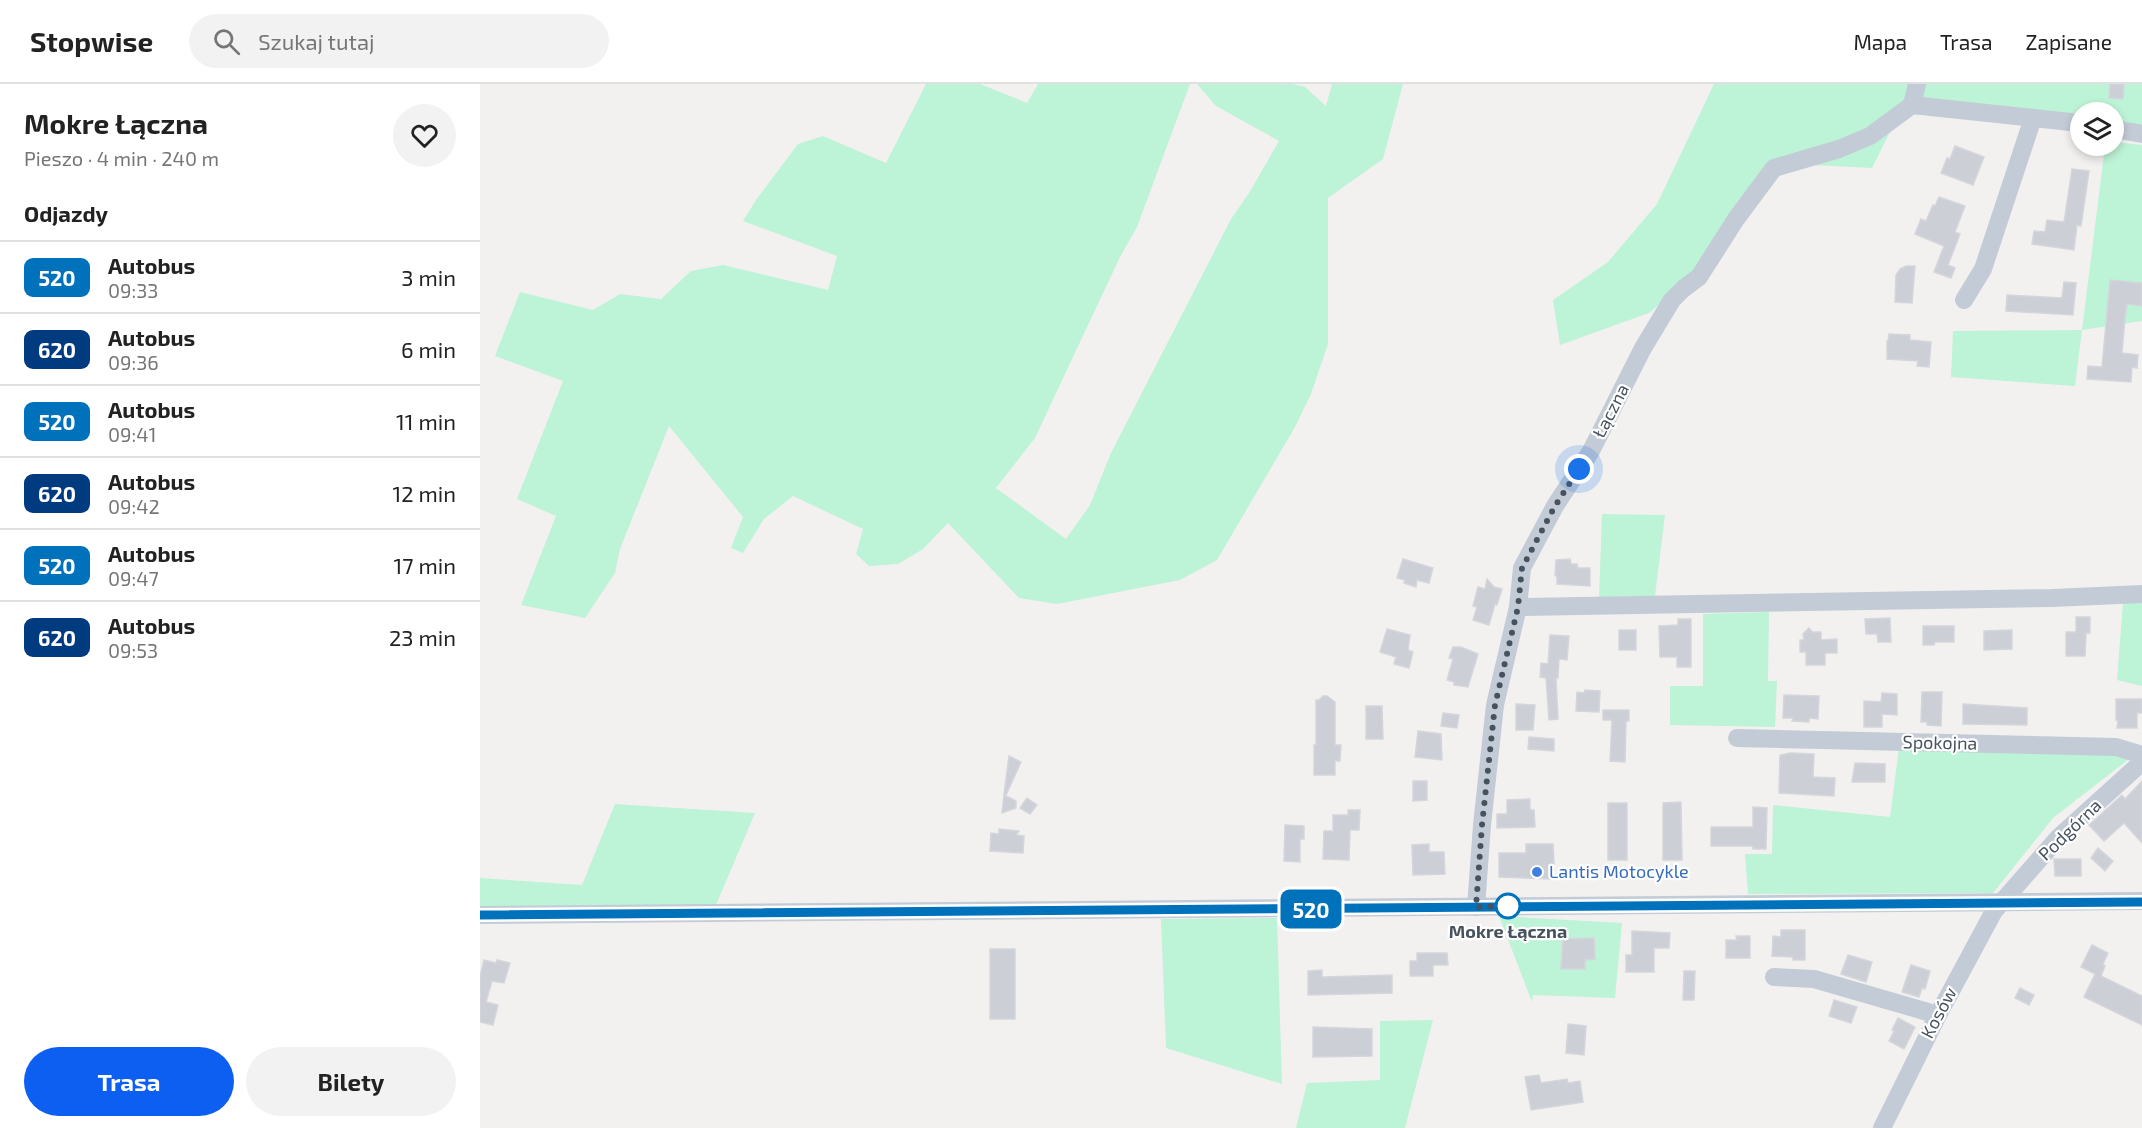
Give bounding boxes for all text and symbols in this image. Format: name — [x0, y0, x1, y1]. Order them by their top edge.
search box — [189, 14, 609, 68]
text: Stopwise — [30, 24, 153, 58]
icon: search — [210, 25, 243, 58]
text: Szukaj tutaj — [258, 28, 374, 54]
text: Mapa — [1853, 29, 1907, 54]
text: Trasa — [1940, 29, 1993, 54]
text: Zapisane — [2026, 29, 2112, 54]
map controls — [2070, 102, 2124, 156]
button: layers — [2070, 102, 2124, 156]
button: heart — [393, 104, 456, 167]
text: Mokre Łączna — [24, 106, 208, 140]
text: Pieszo · 4 min · 240 m — [24, 146, 219, 170]
text: Odjazdy — [24, 200, 108, 226]
text: Autobus — [108, 252, 195, 278]
text: 3 min — [401, 264, 456, 290]
text: 520 — [38, 265, 76, 290]
text: 09:33 — [108, 278, 158, 302]
text: Autobus — [108, 324, 195, 350]
text: 6 min — [401, 336, 456, 362]
text: 620 — [38, 337, 76, 362]
text: 09:36 — [108, 350, 159, 374]
street label: Łączna — [1587, 380, 1633, 441]
text: Autobus — [108, 396, 195, 422]
text: 11 min — [396, 408, 456, 434]
text: 520 — [38, 409, 76, 434]
text: 09:41 — [108, 422, 156, 446]
your location — [1564, 454, 1594, 484]
text: Autobus — [108, 468, 195, 494]
text: 12 min — [392, 480, 456, 506]
text: 620 — [38, 481, 76, 506]
text: 09:42 — [108, 494, 160, 518]
text: Autobus — [108, 540, 195, 566]
text: 17 min — [394, 552, 456, 578]
text: 520 — [38, 553, 76, 578]
text: 09:47 — [108, 566, 159, 590]
text: Autobus — [108, 612, 195, 638]
text: 23 min — [389, 624, 456, 650]
text: 620 — [38, 625, 76, 650]
text: 09:53 — [108, 638, 158, 662]
street label: Spokojna — [1902, 730, 1978, 754]
street label: Podgórna — [2033, 794, 2105, 865]
place label: Lantis Motocykle — [1549, 860, 1689, 882]
marker: Lantis Motocykle — [1530, 865, 1544, 879]
line badge: 520 — [1276, 890, 1346, 928]
marker: Mokre Łączna — [1495, 893, 1521, 919]
text: 520 — [1292, 897, 1330, 922]
place label: Mokre Łączna — [1449, 920, 1567, 942]
street label: Kosów — [1916, 983, 1961, 1042]
button: Trasa — [24, 1047, 234, 1116]
button: Bilety — [246, 1047, 456, 1116]

